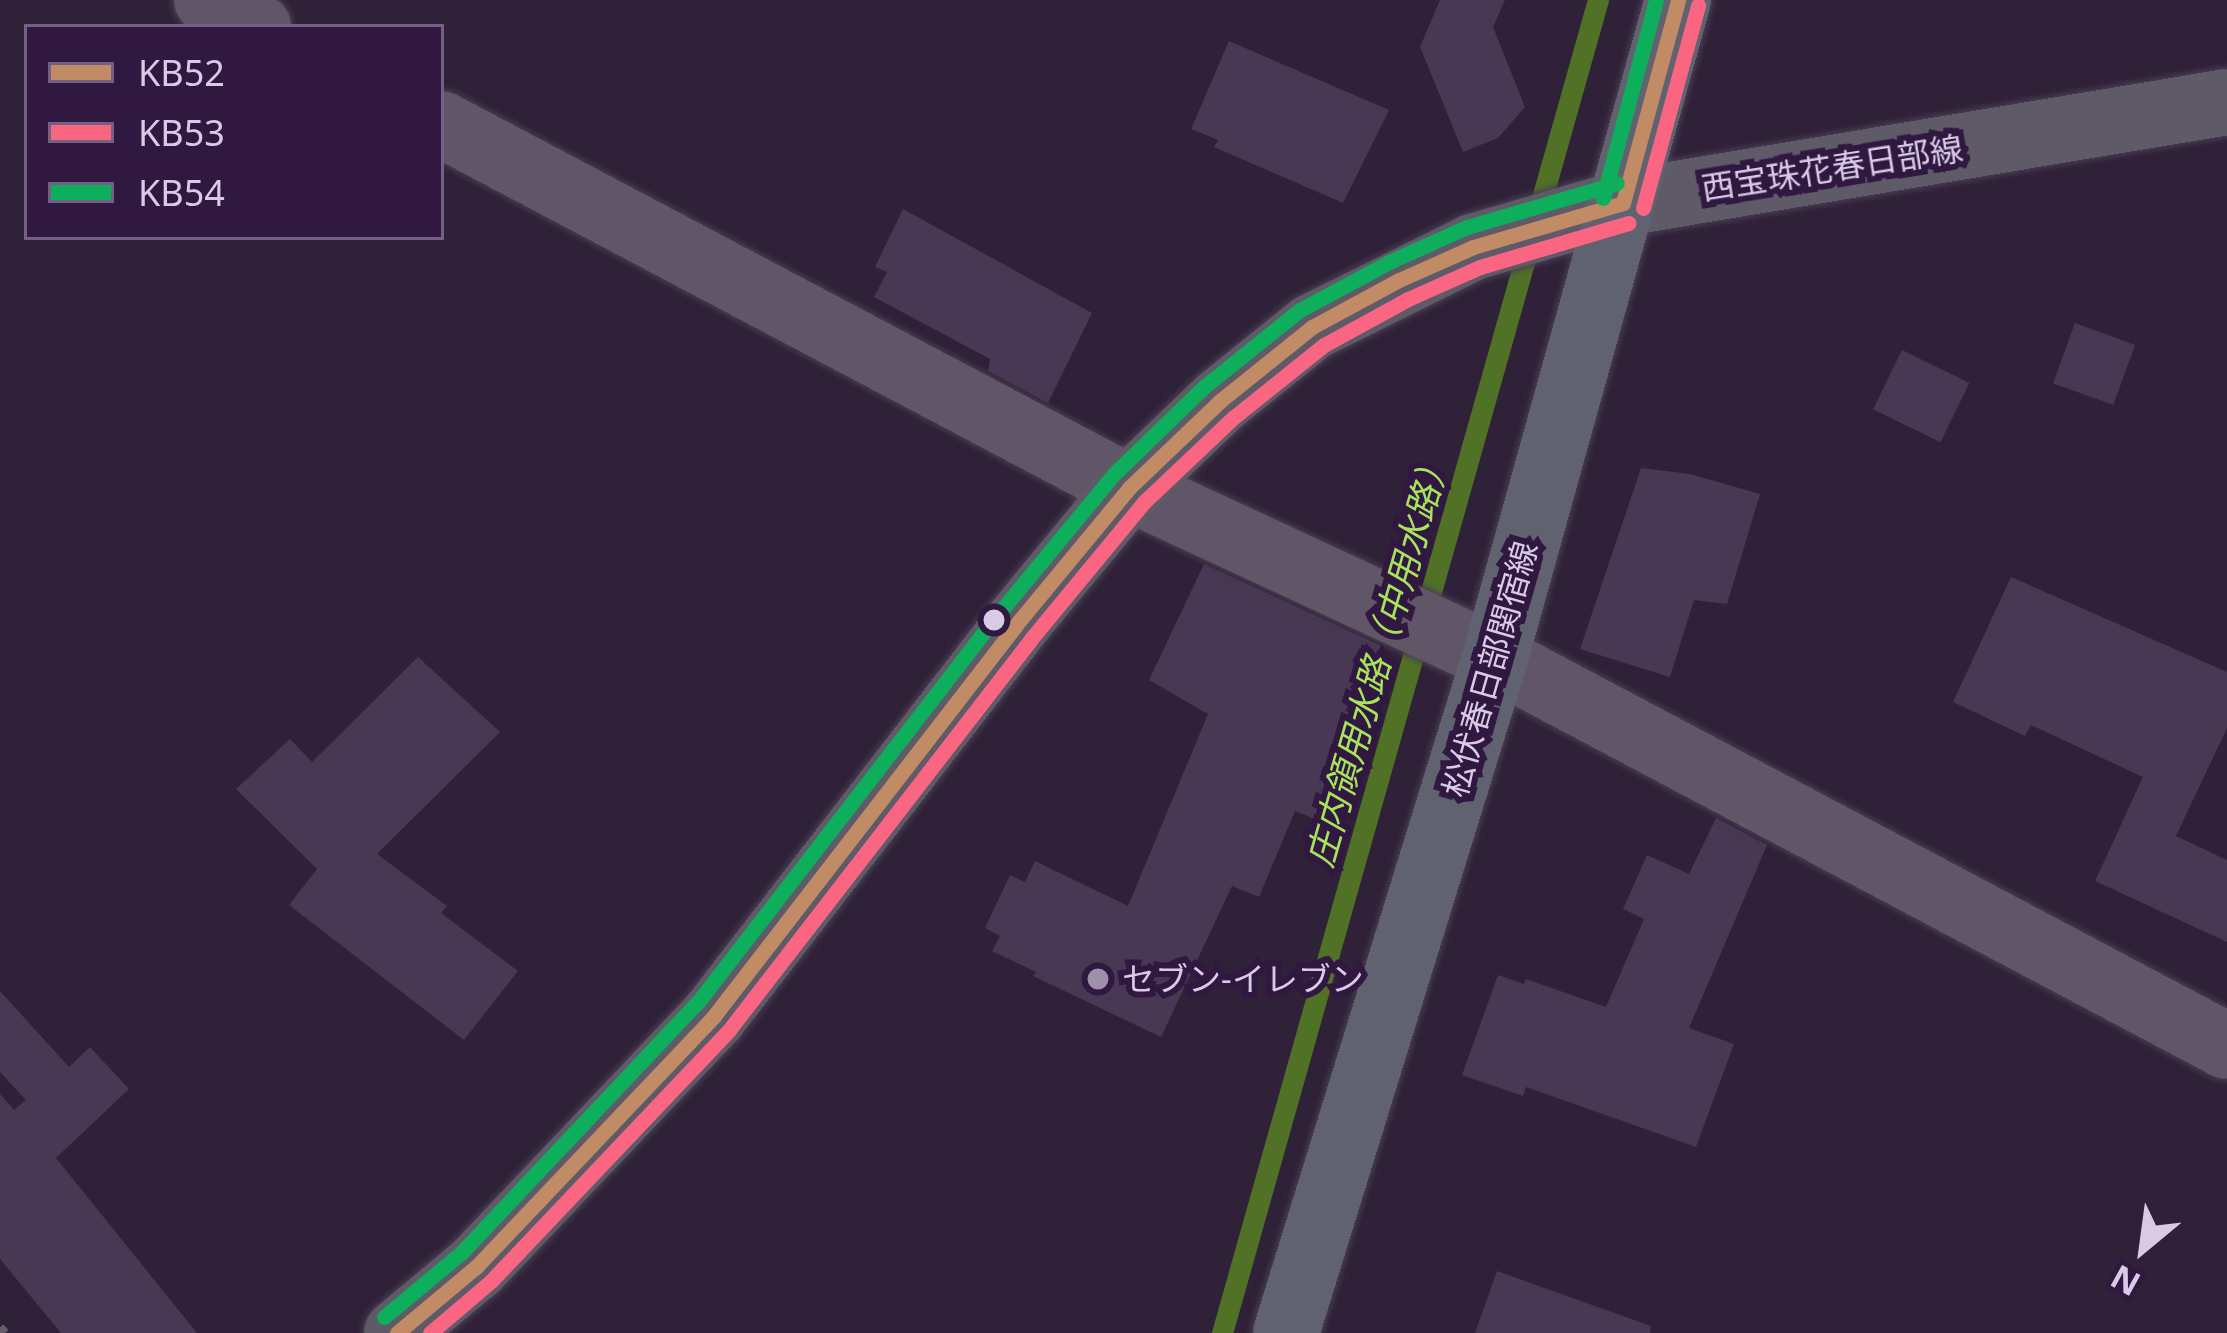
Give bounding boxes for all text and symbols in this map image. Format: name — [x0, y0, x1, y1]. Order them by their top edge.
legend — [24, 24, 444, 240]
text: KB52 — [138, 48, 225, 97]
text: KB53 — [138, 108, 225, 157]
street label: 西宝珠花春日部線 — [1699, 128, 1965, 208]
text: KB54 — [138, 168, 225, 217]
water label: 庄内領用水路（中用水路） — [1298, 444, 1458, 872]
street label: 松伏春日部関宿線 — [1435, 537, 1545, 801]
unlabelled marker — [983, 609, 1005, 631]
place label: セブン-イレブン — [1122, 959, 1364, 999]
marker: セブン-イレブン — [1085, 966, 1111, 992]
north arrow — [2083, 1189, 2203, 1309]
text: N — [2103, 1255, 2148, 1307]

